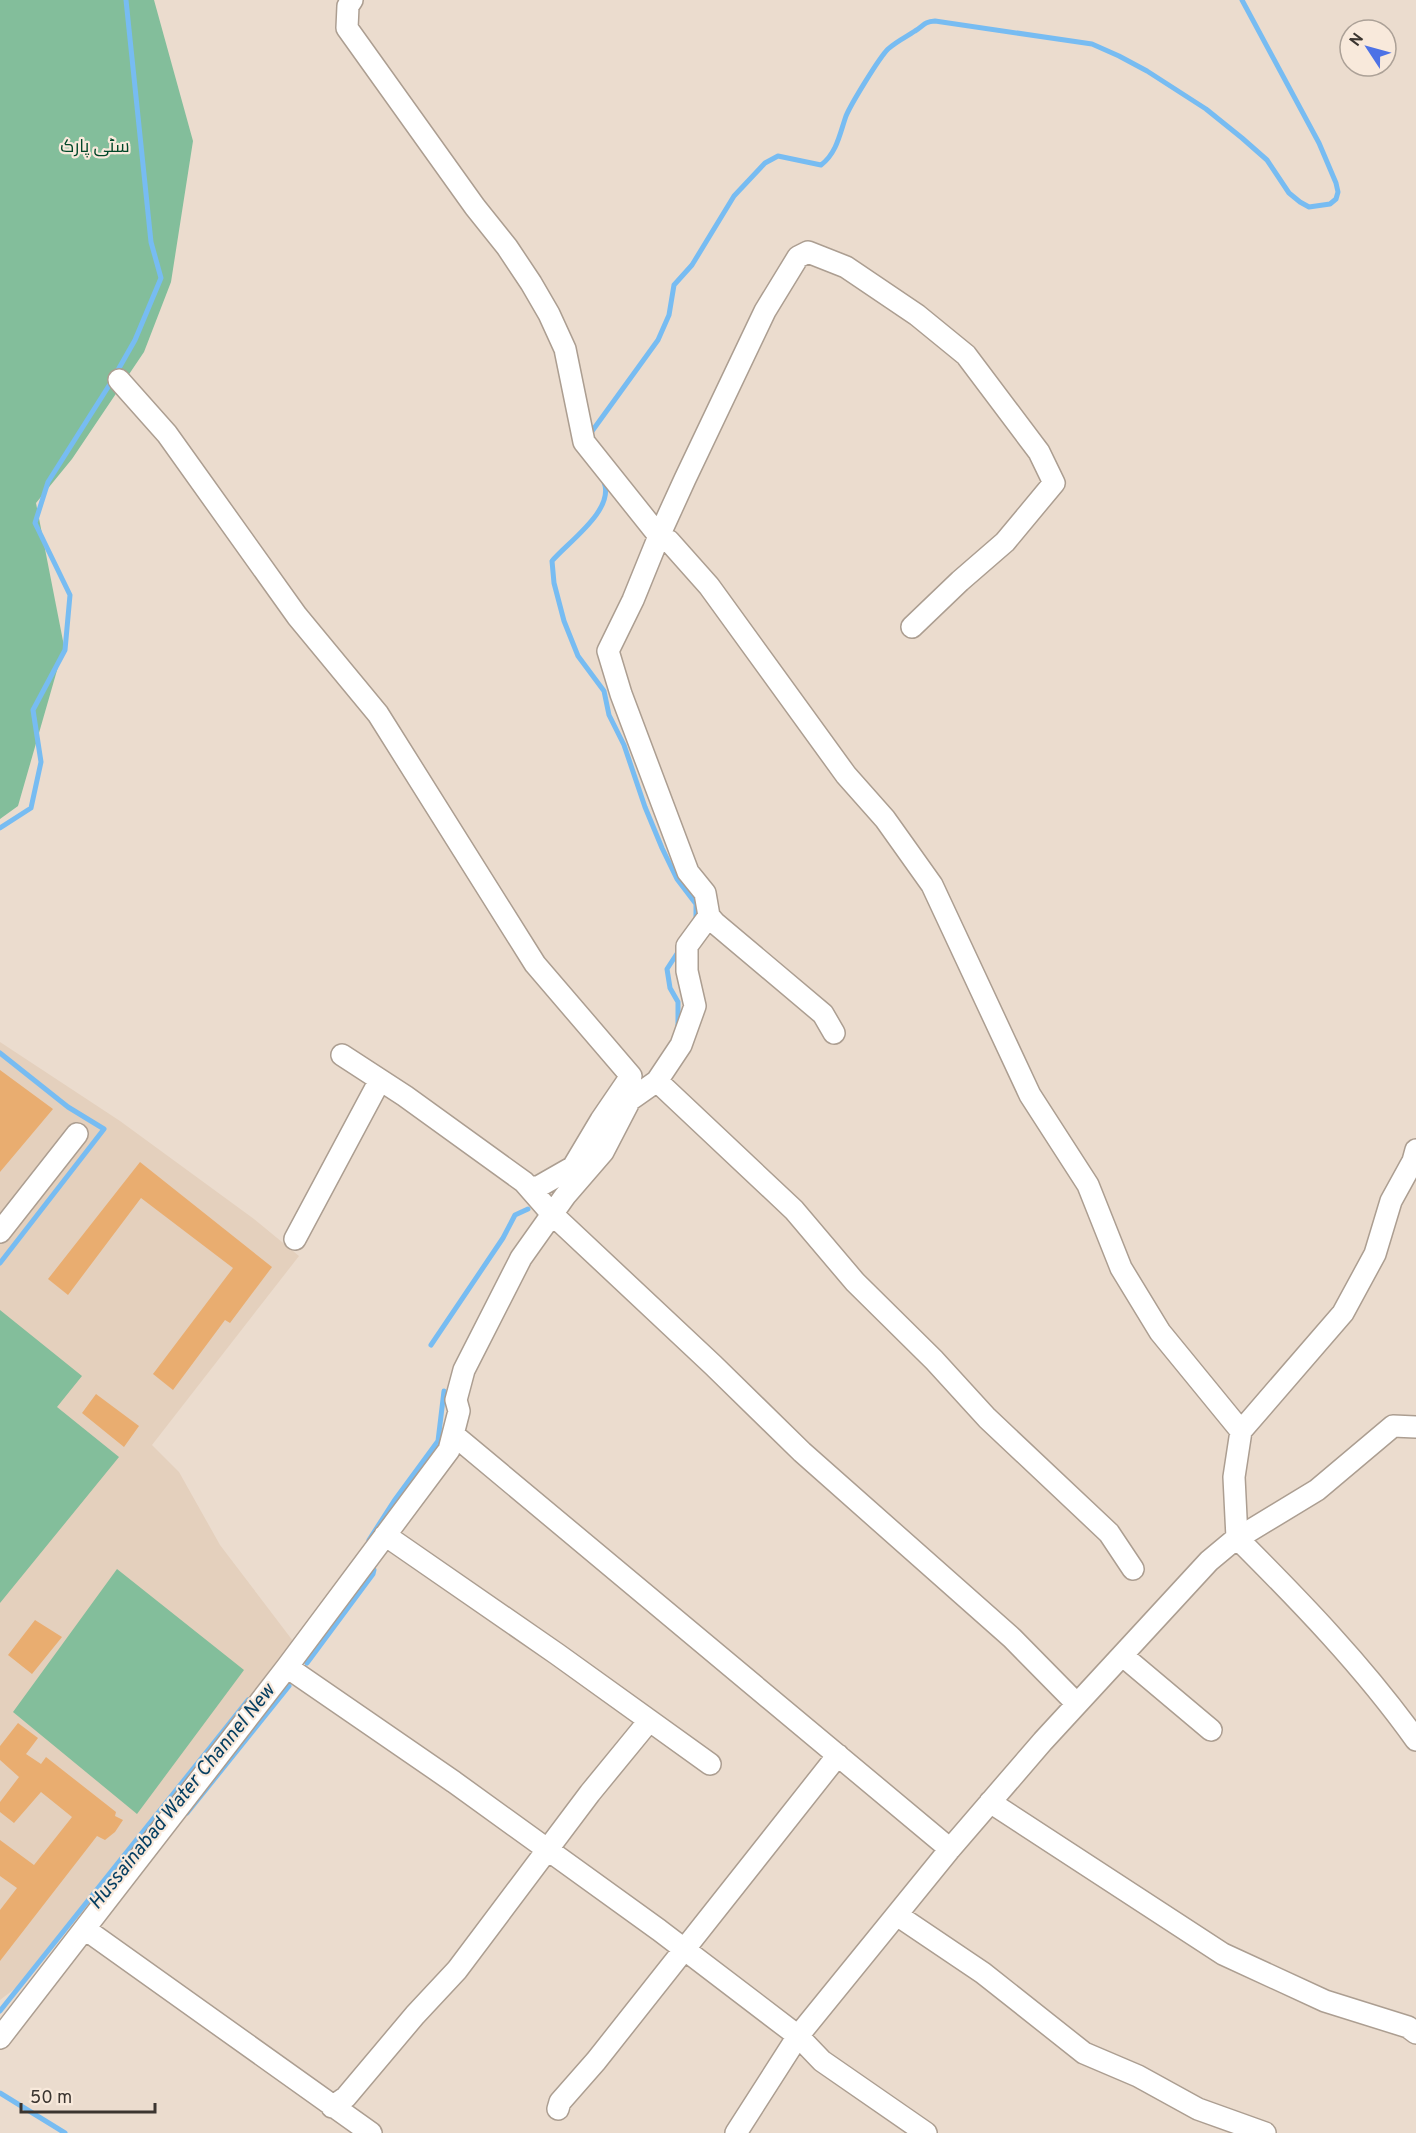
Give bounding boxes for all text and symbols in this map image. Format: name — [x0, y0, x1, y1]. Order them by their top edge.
north arrow — [1338, 18, 1398, 78]
text: N — [1346, 30, 1369, 51]
park label: سٹی پارک — [60, 136, 130, 159]
water label: Hussainabad Water Channel New — [83, 1678, 283, 1915]
scale bar — [21, 2076, 154, 2114]
text: 50 m — [30, 2087, 72, 2110]

